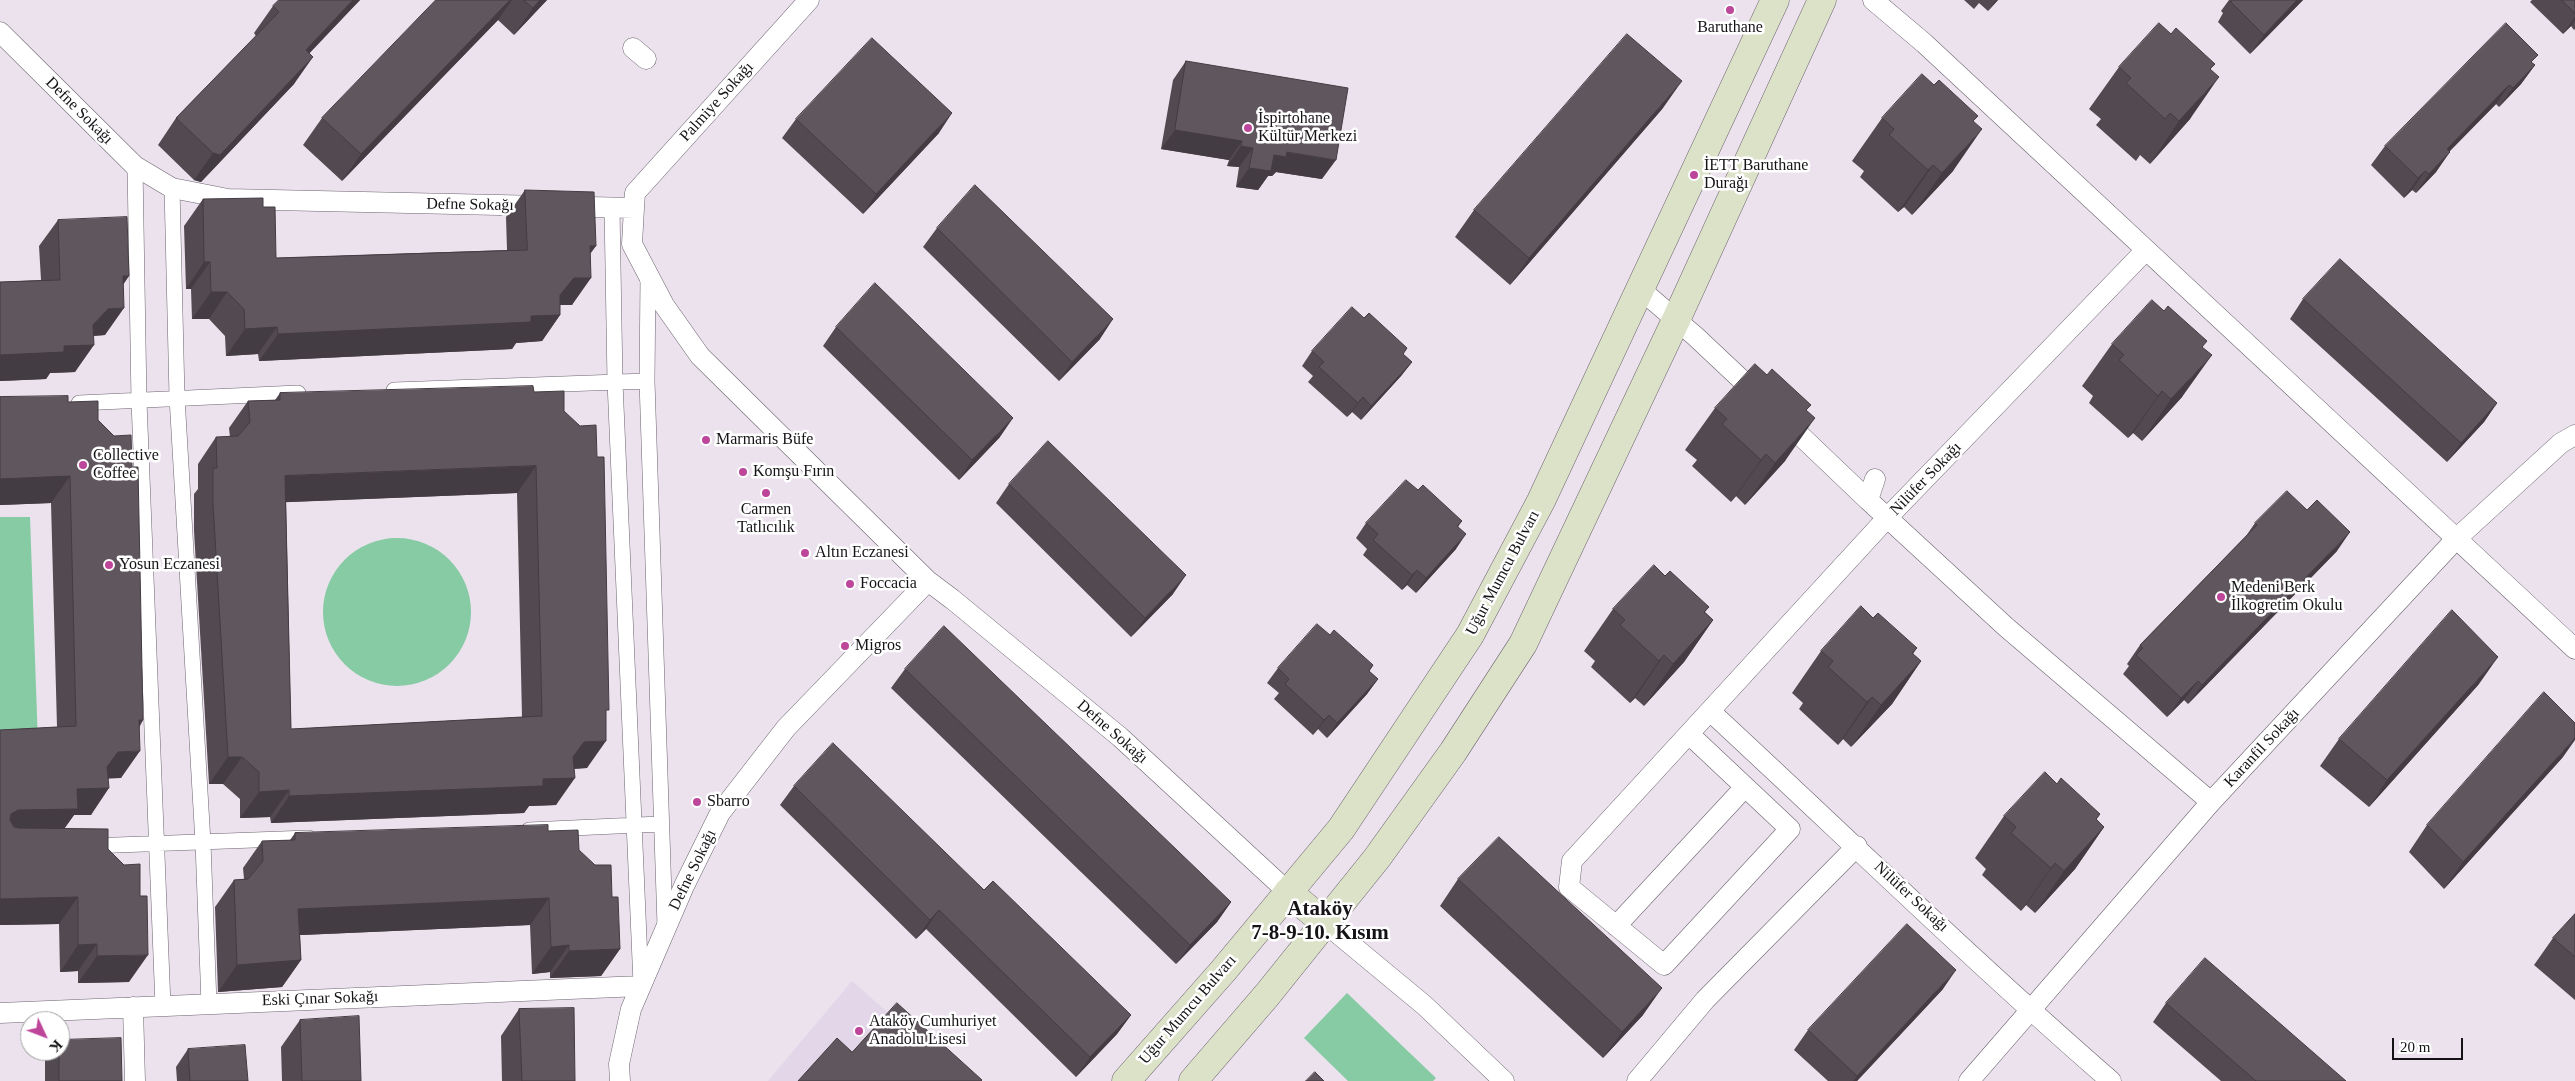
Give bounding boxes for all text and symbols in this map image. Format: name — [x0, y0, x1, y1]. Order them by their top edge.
marker: Baruthane — [1724, 4, 1736, 16]
place label: Baruthane — [1697, 18, 1763, 38]
street label: Palmiye Sokağı — [676, 58, 758, 146]
street label: Defne Sokağı — [41, 73, 117, 149]
place label: İspirtohane Kültür Merkezi — [1258, 109, 1357, 147]
marker: İspirtohane Kültür Merkezi — [1242, 122, 1254, 134]
place label: İETT Baruthane Durağı — [1704, 156, 1808, 194]
marker: İETT Baruthane Durağı — [1688, 169, 1700, 181]
street label: Defne Sokağı — [426, 195, 514, 215]
place label: Marmaris Büfe — [716, 430, 813, 450]
marker: Marmaris Büfe — [700, 434, 712, 446]
street label: Nilüfer Sokağı — [1886, 438, 1966, 520]
place label: Collective Coffee — [93, 446, 159, 484]
marker: Collective Coffee — [77, 459, 89, 471]
place label: Komşu Fırın — [753, 462, 834, 482]
marker: Komşu Fırın — [737, 466, 749, 478]
marker: Carmen Tatlıcılık — [760, 487, 772, 499]
place label: Carmen Tatlıcılık — [737, 500, 795, 538]
street label: Uğur Mumcu Bulvarı — [1462, 507, 1544, 639]
place label: Altın Eczanesi — [815, 543, 909, 563]
marker: Altın Eczanesi — [799, 547, 811, 559]
place label: Yosun Eczanesi — [119, 555, 220, 575]
marker: Yosun Eczanesi — [103, 559, 115, 571]
place label: Foccacia — [860, 574, 917, 594]
marker: Foccacia — [844, 578, 856, 590]
place label: Medeni Berk İlkogretim Okulu — [2231, 578, 2343, 616]
marker: Medeni Berk İlkogretim Okulu — [2215, 591, 2227, 603]
place label: Migros — [855, 636, 901, 656]
marker: Migros — [839, 640, 851, 652]
street label: Defne Sokağı — [1073, 696, 1151, 768]
street label: Karanfil Sokağı — [2220, 704, 2304, 792]
place label: Sbarro — [707, 792, 750, 812]
marker: Sbarro — [691, 796, 703, 808]
street label: Defne Sokağı — [665, 826, 721, 914]
street label: Nilüfer Sokağı — [1870, 858, 1952, 936]
district label: Ataköy 7-8-9-10. Kısım — [1251, 897, 1389, 947]
street label: Uğur Mumcu Bulvarı — [1135, 951, 1241, 1069]
street label: Eski Çınar Sokağı — [261, 987, 379, 1011]
north arrow — [20, 1011, 70, 1061]
place label: Ataköy Cumhuriyet Anadolu Lisesi — [869, 1012, 997, 1050]
marker: Ataköy Cumhuriyet Anadolu Lisesi — [853, 1025, 865, 1037]
scale bar — [2395, 1028, 2466, 1060]
text: K — [46, 1037, 65, 1055]
text: 20 m — [2400, 1039, 2430, 1055]

